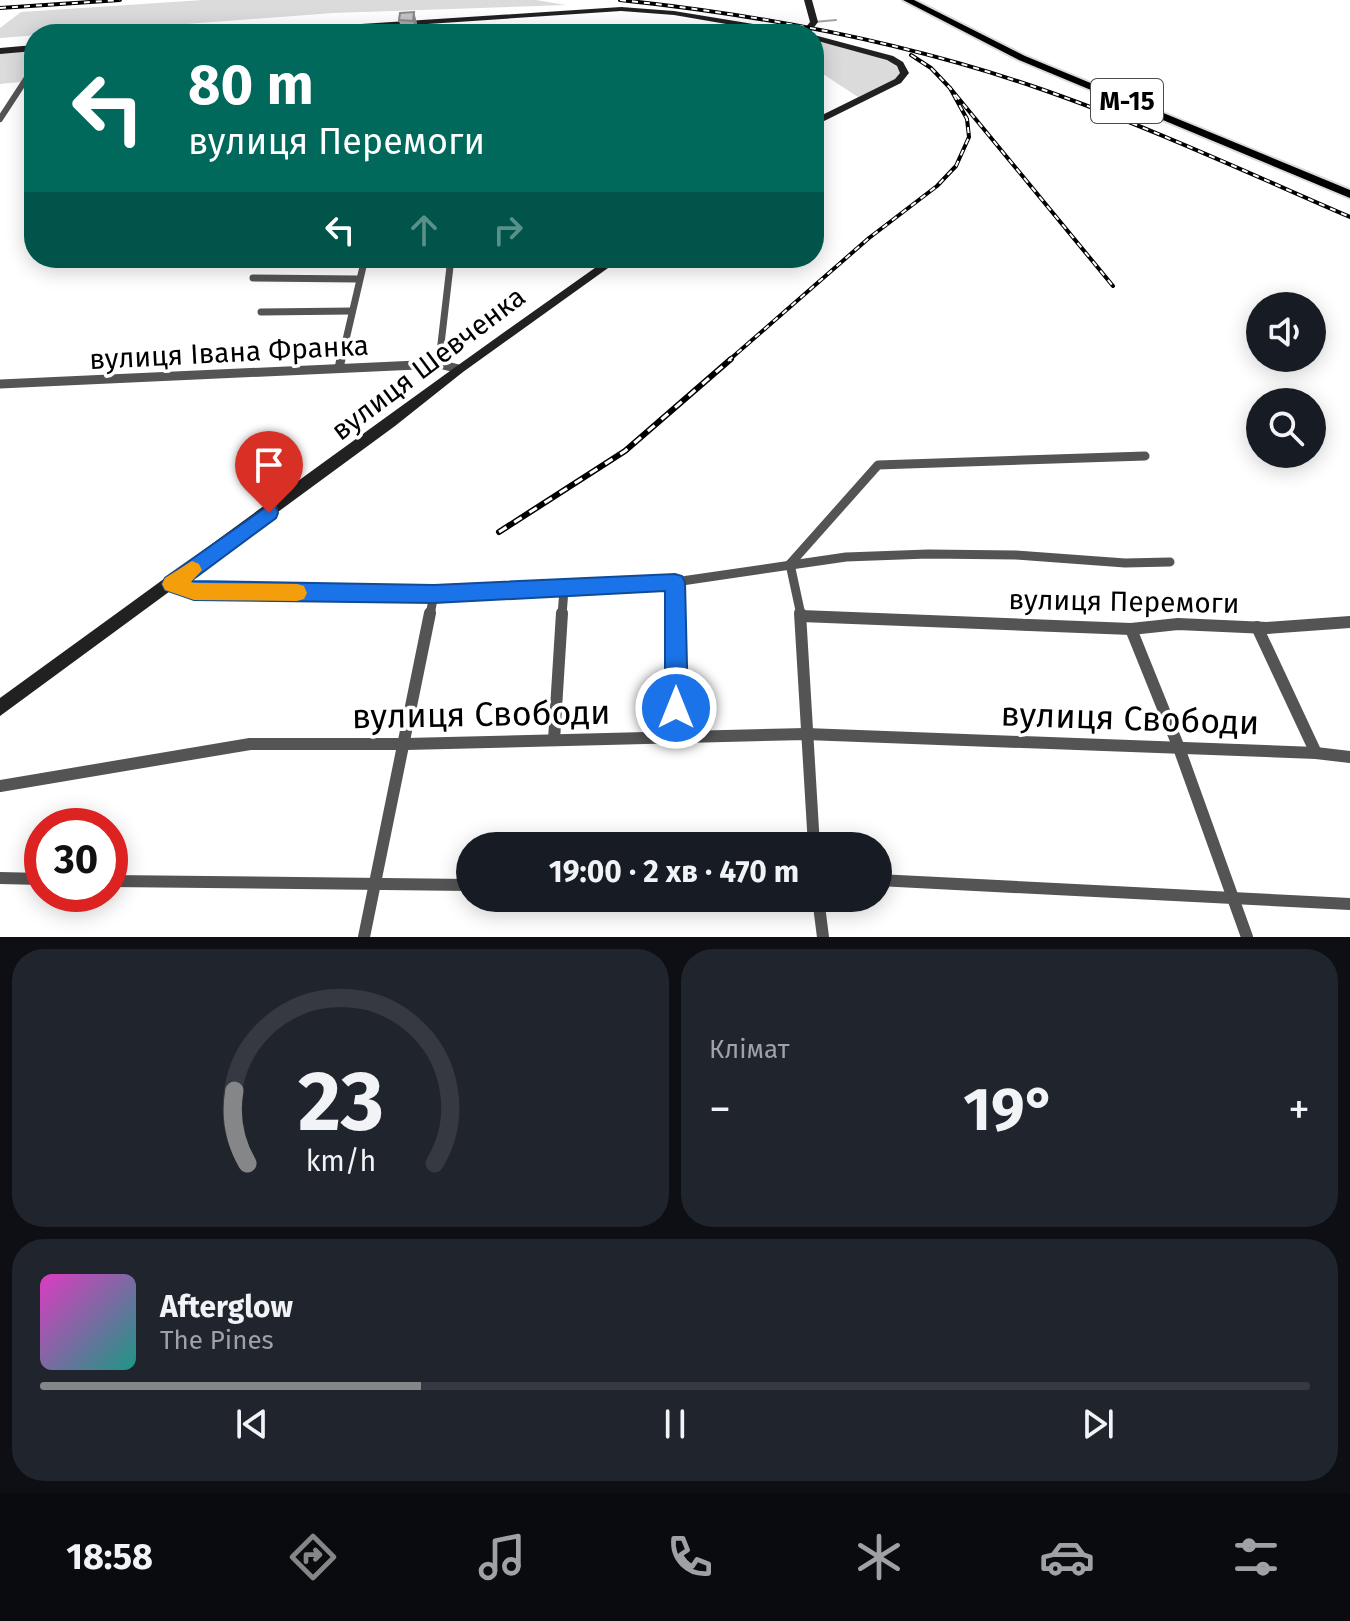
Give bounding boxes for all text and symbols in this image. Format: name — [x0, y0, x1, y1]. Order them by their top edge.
text: 80 m — [188, 52, 314, 119]
icon: left — [56, 56, 160, 160]
road number: М-15 — [1091, 79, 1163, 123]
text: вулиця Перемоги — [188, 120, 485, 164]
icon: left — [318, 208, 362, 252]
icon: ahead — [402, 208, 446, 252]
icon: right — [486, 208, 530, 252]
street label: вулиця Шевченка — [325, 280, 532, 447]
map controls — [1246, 292, 1326, 468]
button: sound — [1246, 292, 1326, 372]
street label: вулиця Івана Франка — [88, 329, 370, 376]
button: search — [1246, 388, 1326, 468]
pin — [235, 431, 303, 513]
icon: arrive — [247, 443, 291, 487]
street label: вулиця Перемоги — [1008, 583, 1240, 620]
position arrow — [634, 666, 718, 750]
street label: вулиця Свободи — [351, 692, 611, 737]
street label: вулиця Свободи — [1000, 693, 1260, 744]
speed limit sign: 30 — [24, 808, 128, 912]
text: 19:00 · 2 хв · 470 m — [549, 854, 799, 890]
text: Клімат — [709, 1034, 789, 1065]
text: 23 — [298, 1052, 383, 1152]
text: 19° — [963, 1074, 1056, 1146]
text: − — [709, 1083, 731, 1136]
text: + — [1288, 1083, 1310, 1136]
text: km/h — [305, 1144, 376, 1179]
text: Afterglow — [160, 1289, 293, 1325]
text: The Pines — [160, 1325, 274, 1356]
icon: previous — [230, 1402, 274, 1446]
icon: pause — [653, 1402, 697, 1446]
icon: next — [1076, 1402, 1120, 1446]
icon: directions — [285, 1529, 341, 1585]
icon: music — [474, 1529, 530, 1585]
icon: phone — [662, 1529, 718, 1585]
icon: climate — [851, 1529, 907, 1585]
icon: car — [1039, 1529, 1095, 1585]
icon: filters — [1228, 1529, 1284, 1585]
text: 18:58 — [66, 1535, 153, 1579]

